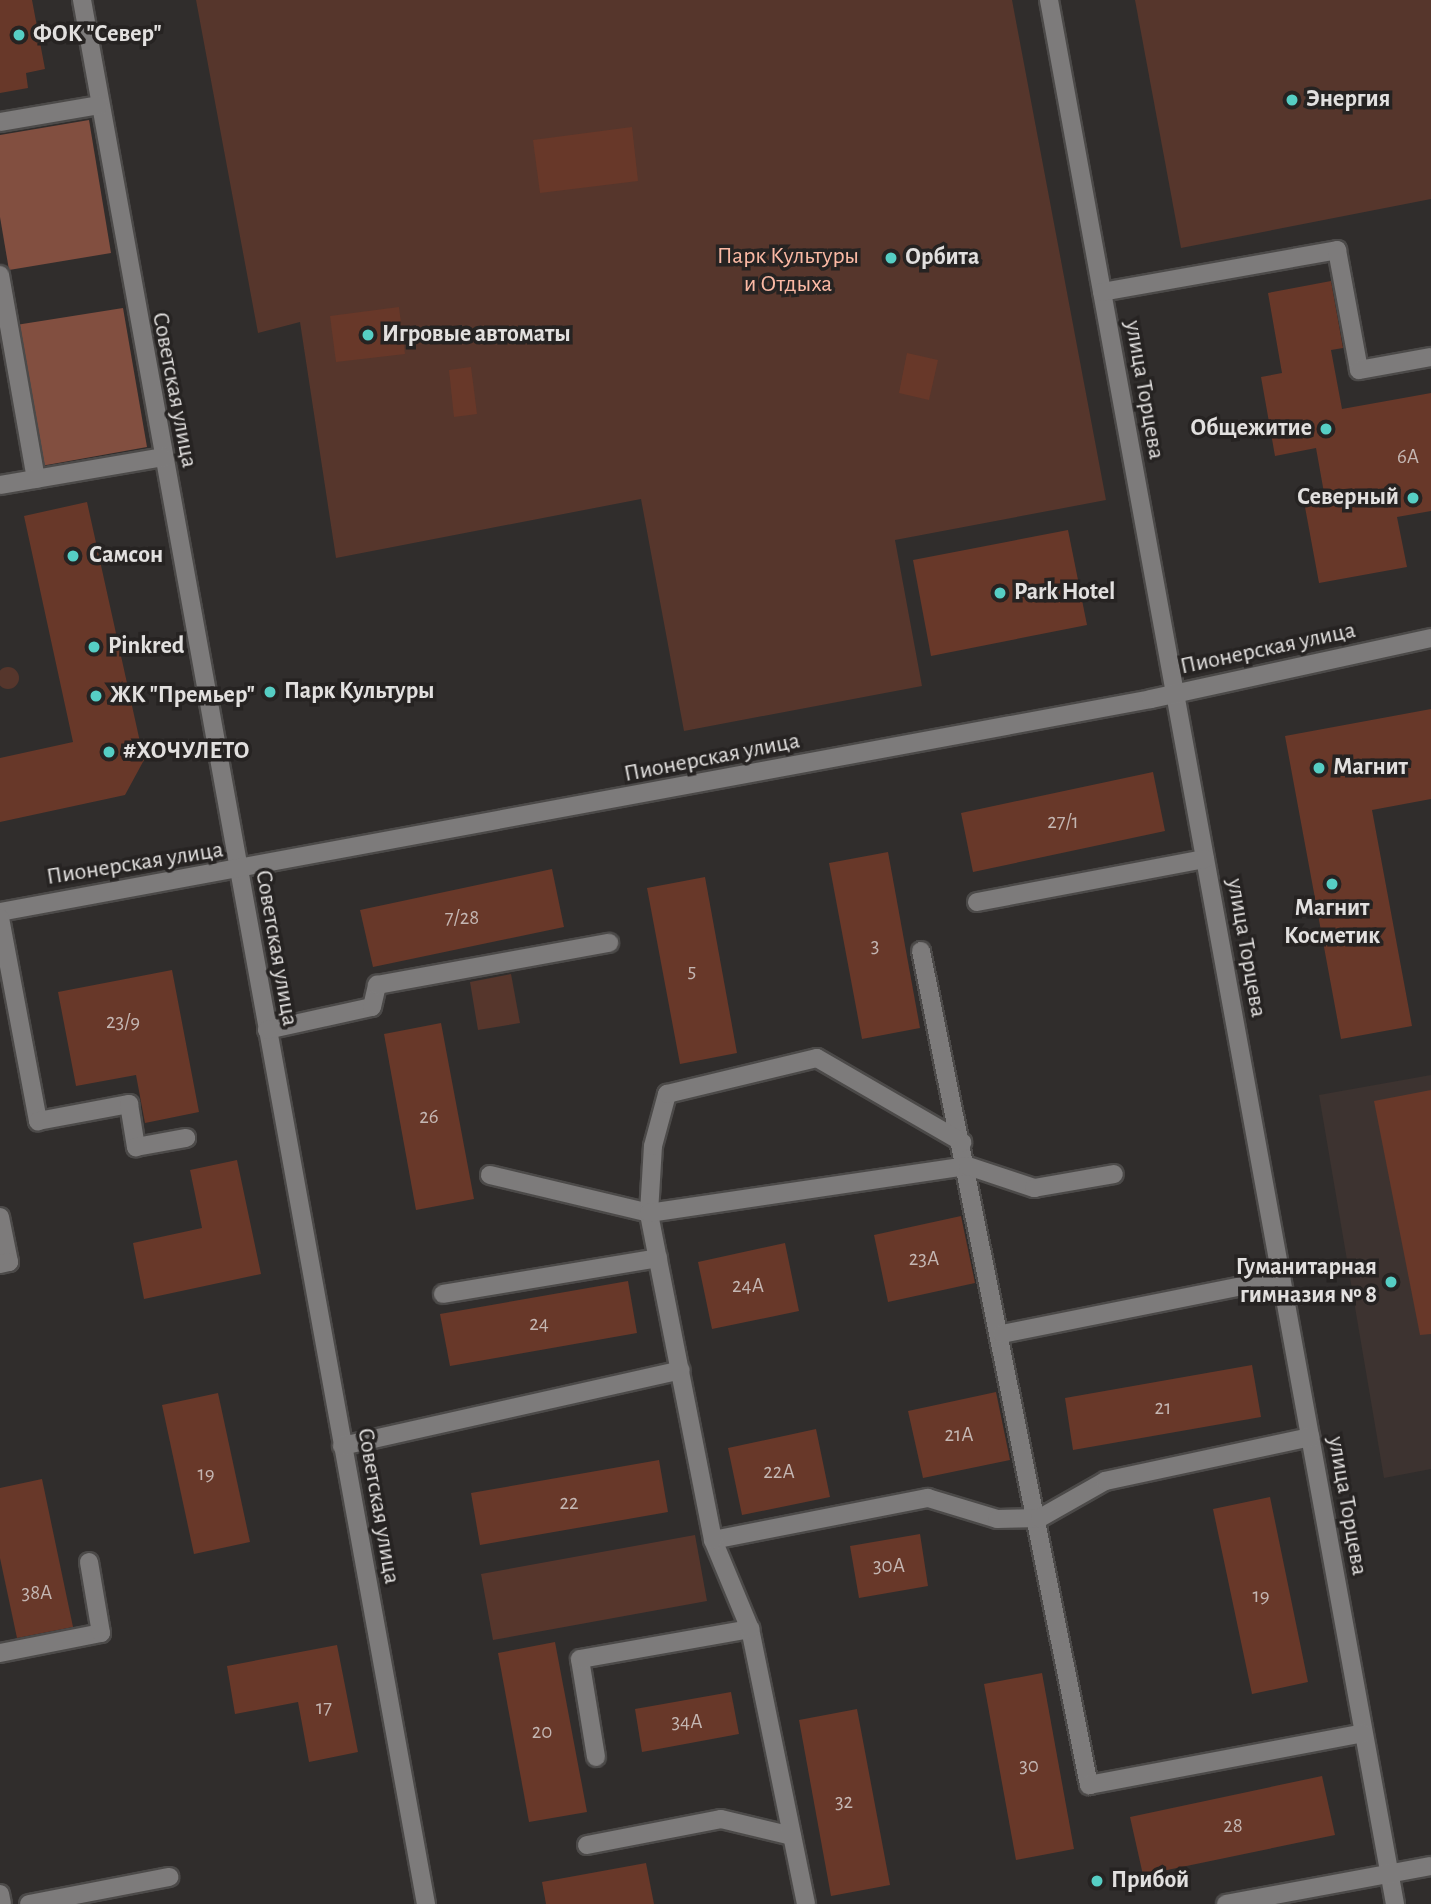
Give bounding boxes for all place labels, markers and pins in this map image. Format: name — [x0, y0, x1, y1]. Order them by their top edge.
place label: ФОК "Север" — [33, 21, 162, 49]
marker: ФОК "Север" — [11, 27, 27, 43]
place label: Энергия — [1306, 86, 1390, 114]
marker: Энергия — [1284, 92, 1300, 108]
place label: Орбита — [905, 244, 979, 272]
marker: Орбита — [883, 250, 899, 266]
place label: Игровые автоматы — [382, 321, 571, 349]
marker: Игровые автоматы — [360, 327, 376, 343]
place label: Общежитие — [1190, 415, 1312, 443]
marker: Общежитие — [1318, 421, 1334, 437]
place label: Северный — [1297, 484, 1399, 512]
marker: Северный — [1405, 490, 1421, 506]
place label: Самсон — [89, 542, 163, 570]
marker: Самсон — [63, 546, 83, 566]
place label: Park Hotel — [1014, 579, 1115, 607]
marker: Park Hotel — [992, 585, 1008, 601]
place label: Pinkred — [108, 633, 184, 661]
marker: Pinkred — [86, 639, 102, 655]
place label: Парк Культуры — [284, 678, 434, 706]
place label: ЖК "Премьер" — [110, 682, 255, 710]
marker: Парк Культуры — [262, 684, 278, 700]
marker: ЖК "Премьер" — [88, 688, 104, 704]
place label: #ХОЧУЛЕТО — [123, 738, 250, 766]
marker: #ХОЧУЛЕТО — [101, 744, 117, 760]
place label: Магнит — [1333, 754, 1408, 782]
marker: Магнит — [1311, 760, 1327, 776]
marker: Магнит Косметик — [1324, 876, 1340, 892]
place label: Магнит Косметик — [1284, 895, 1380, 951]
place label: Гуманитарная гимназия № 8 — [1236, 1254, 1377, 1310]
marker: Гуманитарная гимназия № 8 — [1383, 1274, 1399, 1290]
place label: Прибой — [1111, 1867, 1189, 1895]
marker: Прибой — [1089, 1873, 1105, 1889]

